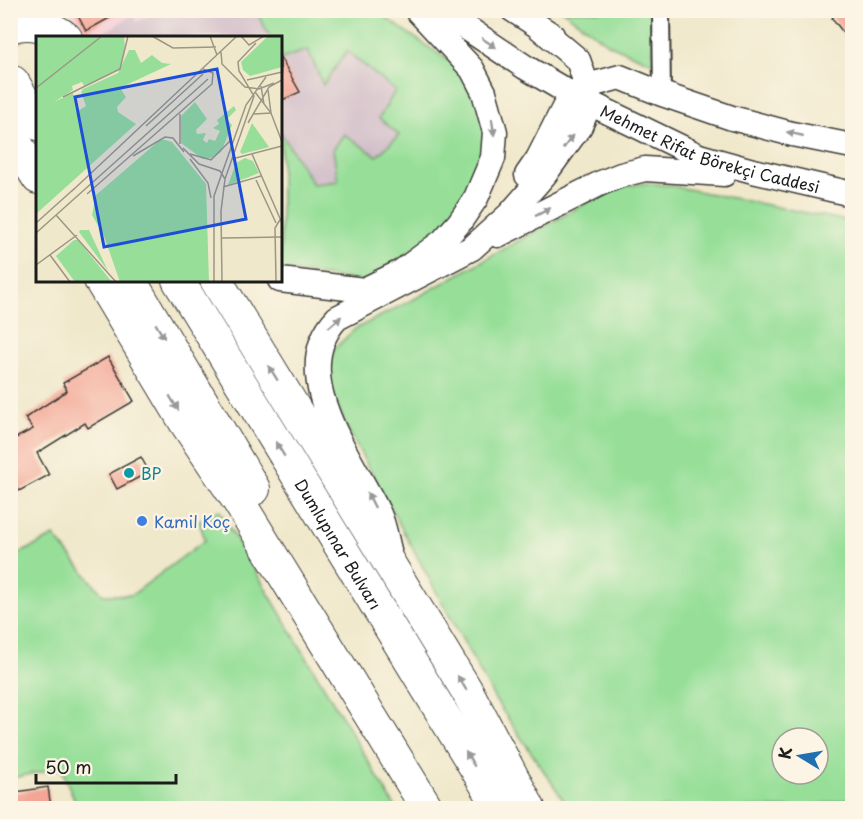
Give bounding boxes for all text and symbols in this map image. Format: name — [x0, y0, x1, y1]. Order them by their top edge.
inset map — [36, 36, 282, 282]
one-way arrow — [481, 37, 497, 48]
street label: Mehmet Rifat Börekçi Caddesi — [596, 98, 822, 198]
one-way arrow — [489, 118, 498, 137]
one-way arrow — [785, 129, 804, 138]
one-way arrow — [562, 134, 574, 149]
one-way arrow — [534, 208, 551, 217]
one-way arrow — [327, 316, 342, 329]
one-way arrow — [155, 323, 165, 340]
one-way arrow — [267, 365, 278, 381]
one-way arrow — [168, 395, 179, 411]
one-way arrow — [275, 441, 286, 457]
place label: BP — [141, 461, 162, 485]
marker: BP — [122, 466, 136, 480]
street label: Dumlupınar Bulvarı — [290, 474, 388, 614]
one-way arrow — [366, 491, 376, 508]
place label: Kamil Koç — [154, 509, 230, 533]
marker: Kamil Koç — [135, 514, 149, 528]
one-way arrow — [456, 675, 467, 691]
north arrow — [770, 726, 830, 786]
text: K — [771, 745, 797, 761]
scale bar — [36, 747, 176, 785]
one-way arrow — [464, 751, 475, 767]
text: 50 m — [45, 753, 92, 780]

